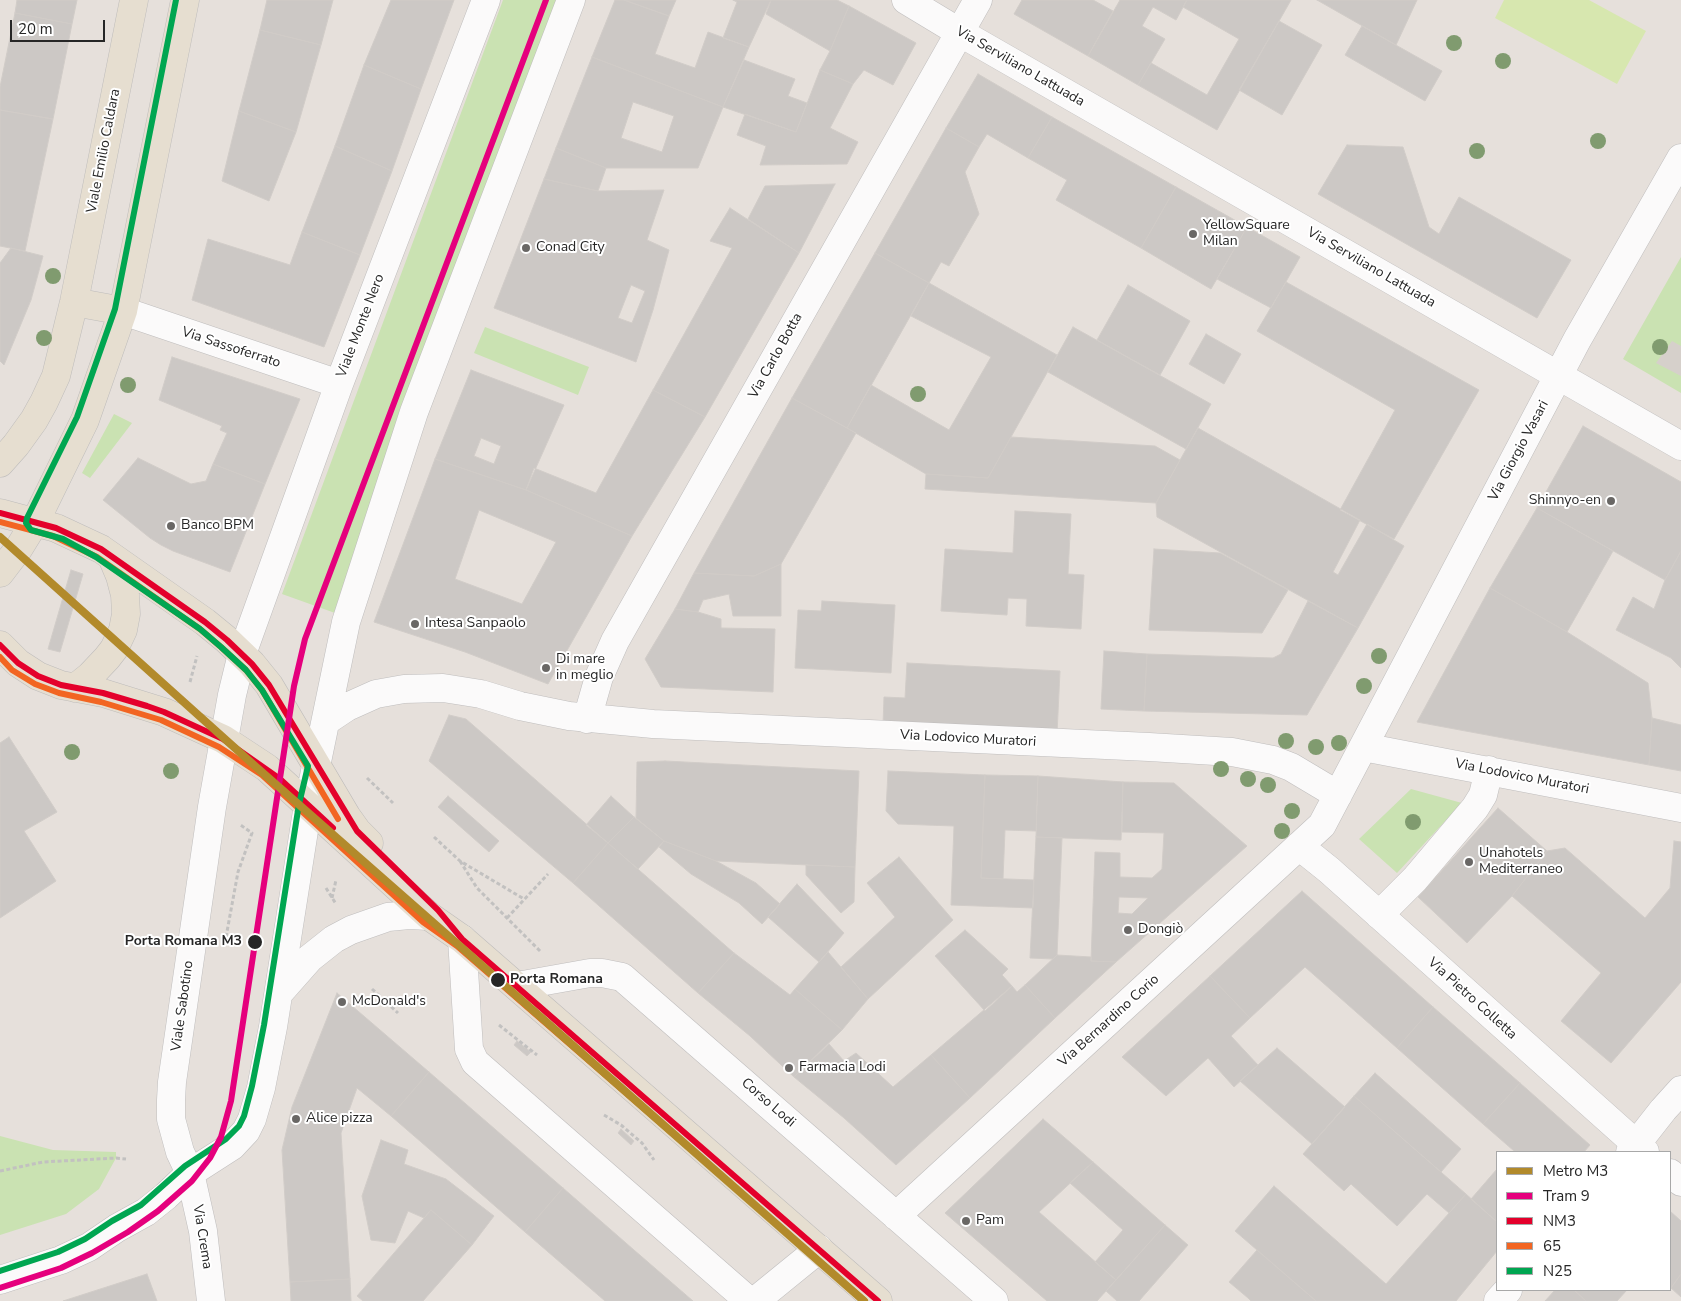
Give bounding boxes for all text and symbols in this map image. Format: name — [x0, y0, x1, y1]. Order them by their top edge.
scale bar — [12, 10, 108, 42]
text: 20 m — [18, 19, 53, 39]
street label: Via Serviliano Lattuada — [953, 23, 1087, 111]
street label: Viale Emilio Caldara — [84, 87, 124, 215]
place label: YellowSquare Milan — [1203, 218, 1290, 250]
street label: Via Serviliano Lattuada — [1304, 224, 1438, 312]
marker: YellowSquare Milan — [1187, 228, 1199, 240]
place label: Conad City — [536, 240, 605, 256]
marker: Conad City — [520, 242, 532, 254]
street label: Viale Monte Nero — [334, 272, 388, 380]
street label: Via Carlo Botta — [746, 310, 806, 402]
street label: Via Sassoferrato — [179, 324, 283, 372]
street label: Via Giorgio Vasari — [1485, 398, 1553, 504]
place label: Shinnyo-en — [1529, 493, 1601, 509]
marker: Shinnyo-en — [1605, 495, 1617, 507]
place label: Banco BPM — [181, 518, 254, 534]
marker: Banco BPM — [165, 520, 177, 532]
place label: Intesa Sanpaolo — [425, 616, 526, 632]
marker: Intesa Sanpaolo — [409, 618, 421, 630]
place label: Di mare in meglio — [556, 652, 614, 684]
marker: Di mare in meglio — [540, 662, 552, 674]
street label: Via Lodovico Muratori — [899, 727, 1037, 751]
street label: Via Lodovico Muratori — [1453, 756, 1591, 798]
place label: Unahotels Mediterraneo — [1479, 846, 1563, 879]
marker: Unahotels Mediterraneo — [1463, 856, 1475, 868]
place label: Dongiò — [1138, 922, 1183, 938]
marker: Dongiò — [1122, 924, 1134, 936]
marker: Porta Romana M3 — [246, 933, 264, 951]
place label: Porta Romana M3 — [125, 934, 242, 950]
street label: Via Pietro Colletta — [1424, 955, 1520, 1043]
street label: Viale Sabotino — [168, 960, 198, 1052]
marker: Porta Romana — [489, 971, 507, 989]
street label: Via Bernardino Corio — [1055, 971, 1163, 1071]
place label: Porta Romana — [510, 972, 603, 988]
place label: McDonald's — [352, 994, 426, 1010]
marker: McDonald's — [336, 996, 348, 1008]
place label: Farmacia Lodi — [799, 1060, 886, 1076]
marker: Farmacia Lodi — [783, 1062, 795, 1074]
street label: Corso Lodi — [737, 1075, 799, 1131]
place label: Alice pizza — [306, 1111, 373, 1127]
marker: Alice pizza — [290, 1113, 302, 1125]
legend — [1496, 1151, 1671, 1291]
text: Metro M3 — [1543, 1161, 1608, 1181]
text: Tram 9 — [1543, 1186, 1590, 1206]
street label: Via Crema — [189, 1204, 215, 1270]
text: NM3 — [1543, 1211, 1576, 1231]
place label: Pam — [976, 1213, 1004, 1229]
marker: Pam — [960, 1215, 972, 1227]
text: 65 — [1543, 1236, 1561, 1256]
text: N25 — [1543, 1261, 1572, 1281]

